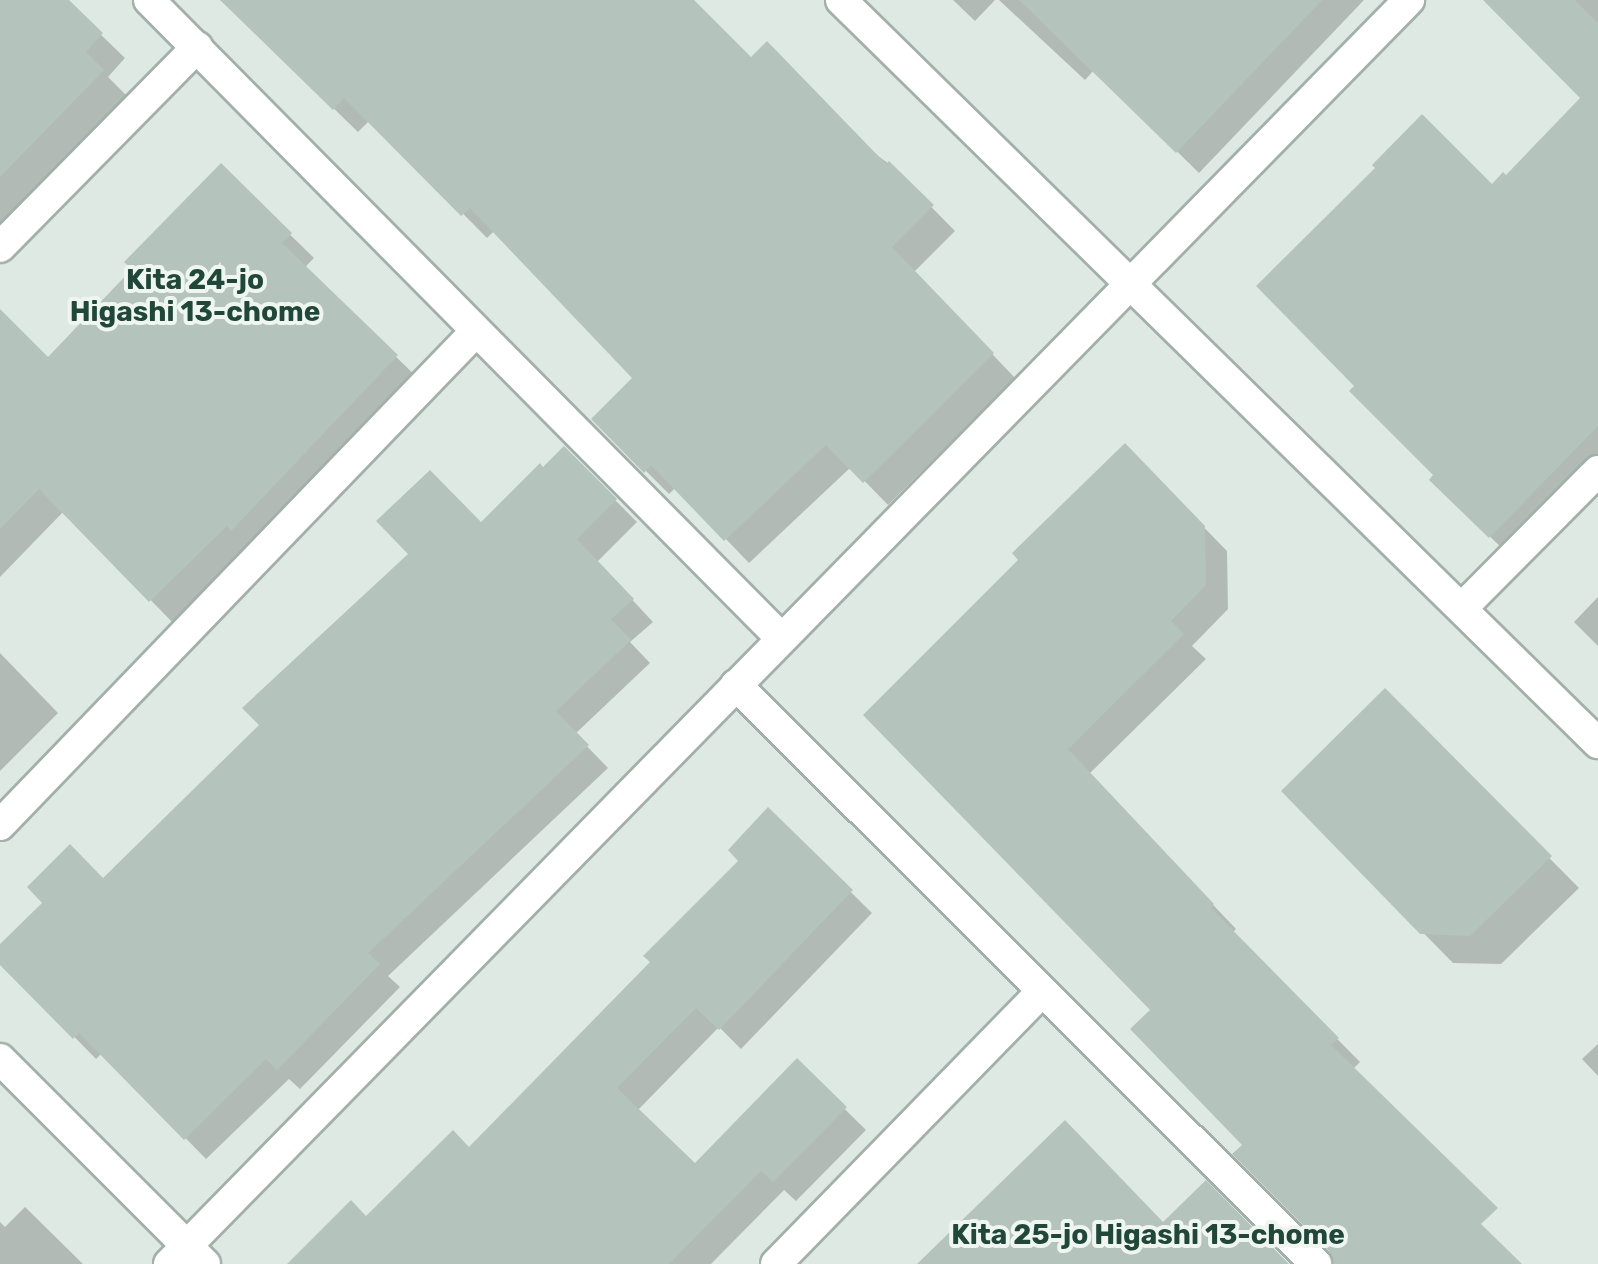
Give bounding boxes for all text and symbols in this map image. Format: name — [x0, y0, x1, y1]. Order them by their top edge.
district label: Kita 24-jo Higashi 13-chome — [70, 263, 320, 329]
district label: Kita 25-jo Higashi 13-chome — [951, 1218, 1345, 1252]

